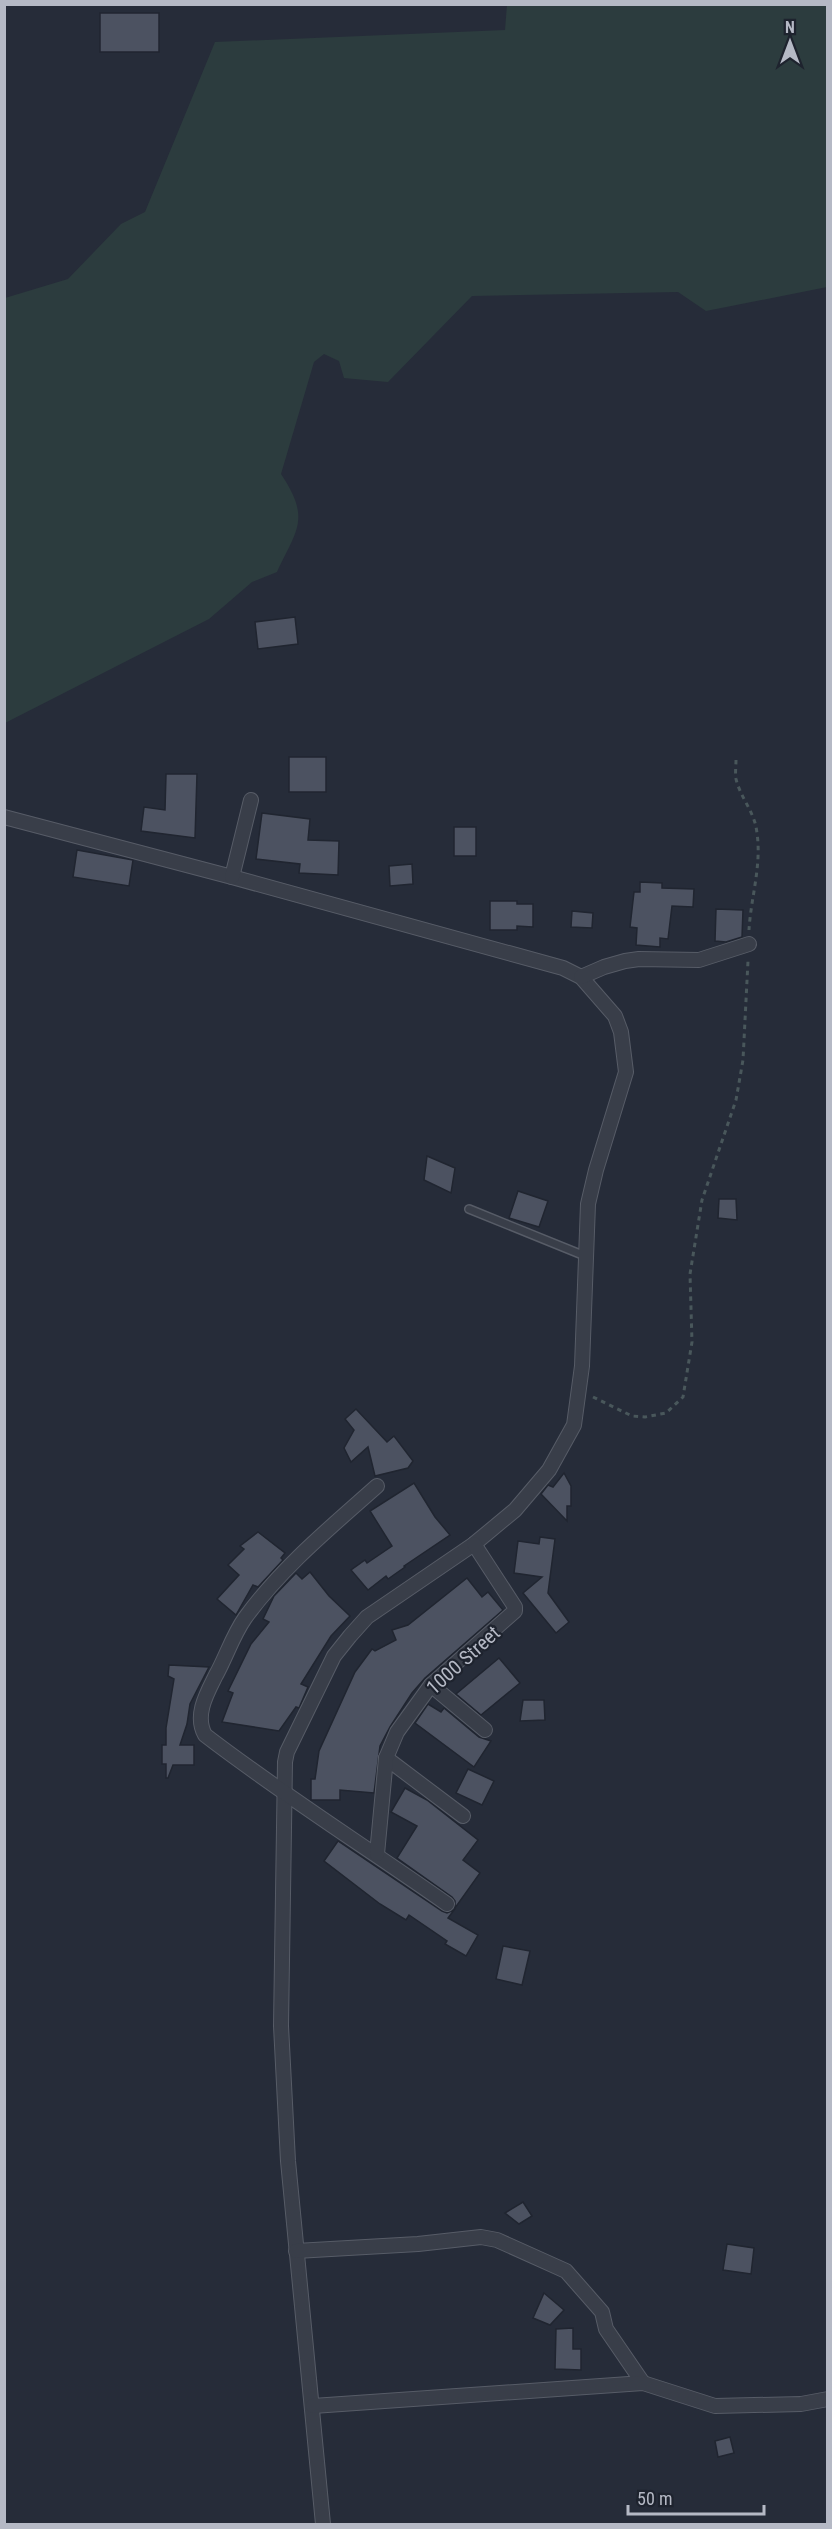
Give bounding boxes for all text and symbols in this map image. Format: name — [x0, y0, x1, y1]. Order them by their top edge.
north arrow — [760, 12, 820, 72]
text: N — [785, 18, 795, 37]
street label: 1000 Street — [421, 1621, 505, 1699]
scale bar — [628, 2478, 764, 2516]
text: 50 m — [637, 2488, 672, 2509]

